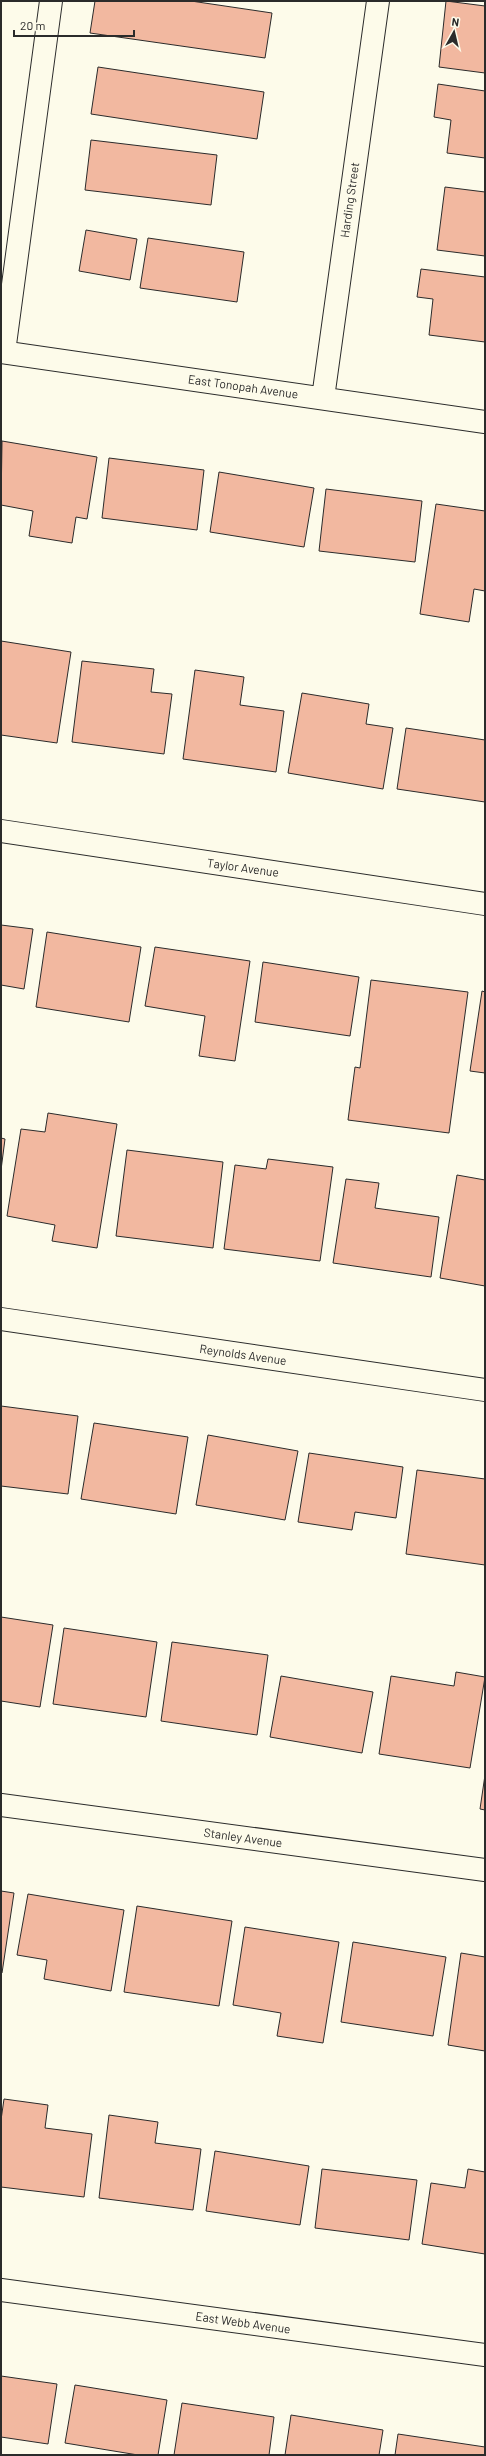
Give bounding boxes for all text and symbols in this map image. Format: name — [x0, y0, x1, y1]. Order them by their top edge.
scale bar — [14, 12, 134, 38]
north arrow — [434, 12, 474, 52]
text: N — [451, 15, 460, 29]
text: 20 m — [20, 18, 46, 32]
street label: Harding Street — [337, 161, 361, 238]
street label: East Tonopah Avenue — [187, 371, 299, 401]
street label: Taylor Avenue — [206, 855, 280, 879]
street label: Reynolds Avenue — [199, 1341, 287, 1367]
street label: Stanley Avenue — [203, 1825, 283, 1849]
street label: East Webb Avenue — [195, 2308, 292, 2336]

